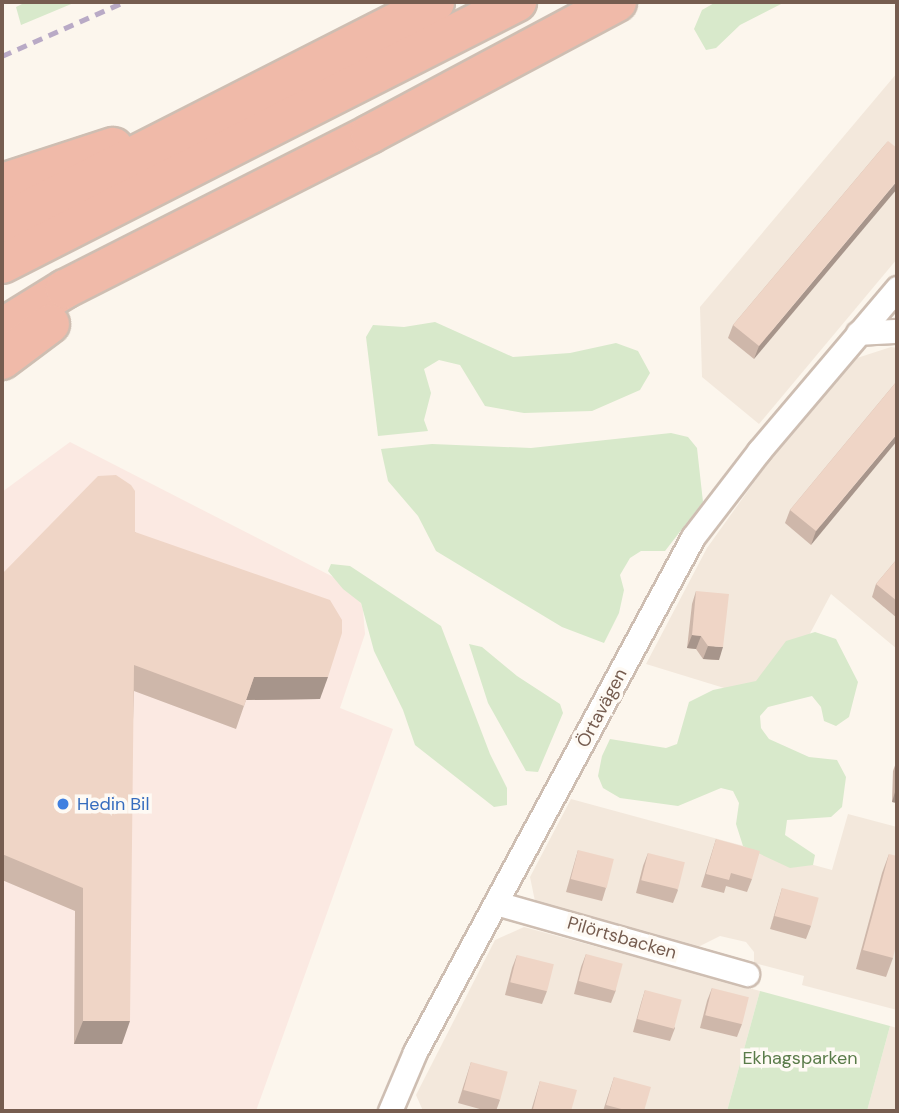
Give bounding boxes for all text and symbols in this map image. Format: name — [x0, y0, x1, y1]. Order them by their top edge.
street label: Örtavägen — [572, 665, 632, 751]
place label: Hedin Bil — [77, 793, 149, 815]
marker: Hedin Bil — [55, 796, 71, 812]
street label: Pilörtsbacken — [565, 912, 679, 964]
park label: Ekhagsparken — [742, 1047, 858, 1069]

